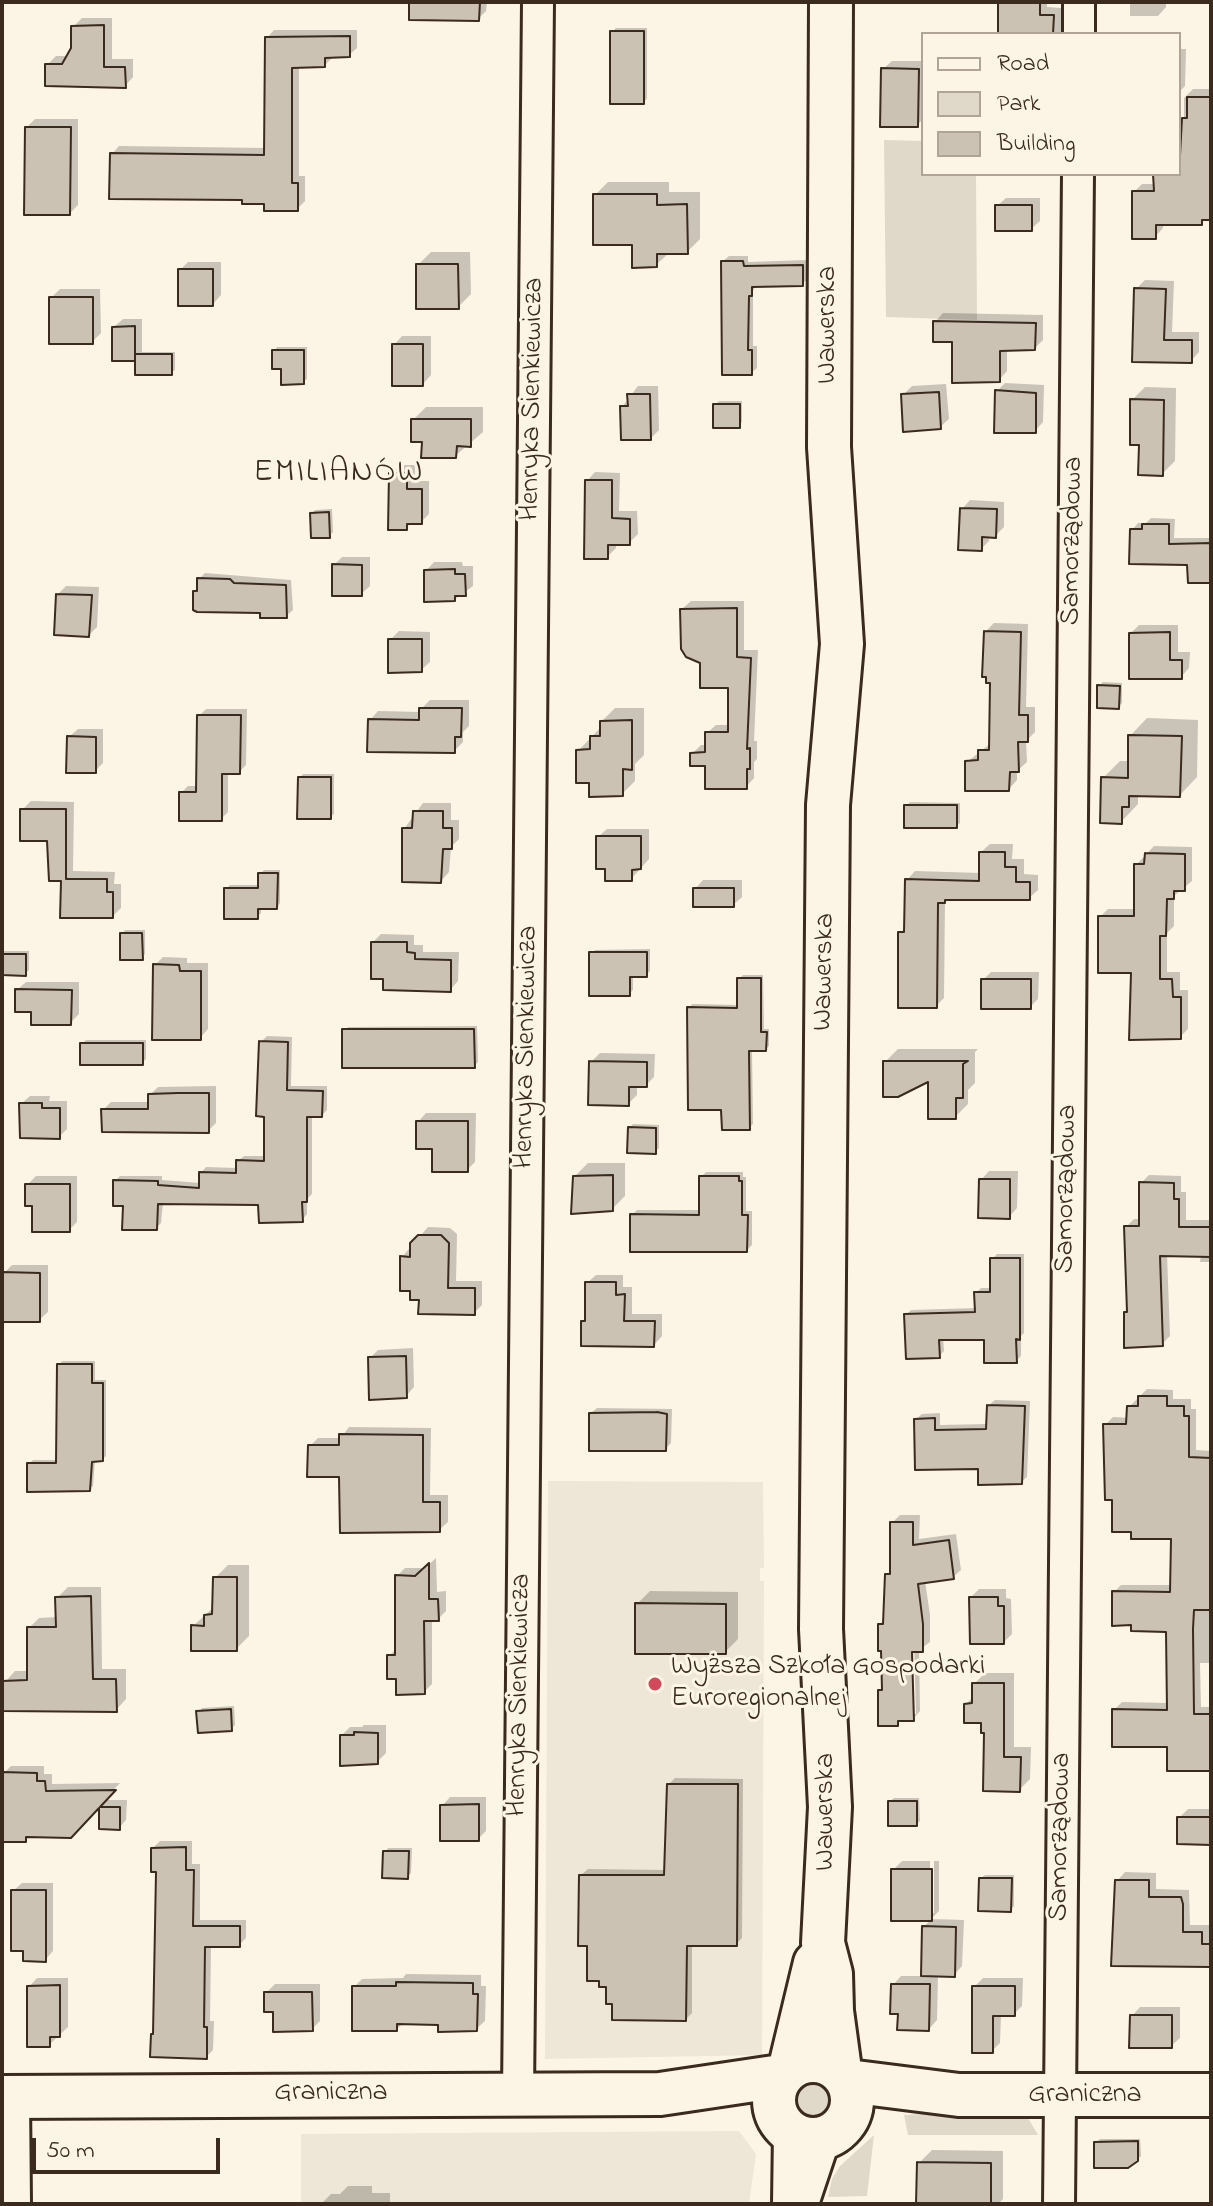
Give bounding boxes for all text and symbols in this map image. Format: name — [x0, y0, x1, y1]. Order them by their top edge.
legend — [921, 32, 1181, 176]
text: Road — [997, 47, 1049, 82]
text: Park — [997, 87, 1040, 122]
text: Building — [997, 127, 1076, 162]
street label: Wawerska — [812, 266, 846, 384]
street label: Henryka Sienkiewicza — [515, 277, 553, 521]
district label: EMILIANÓW — [254, 456, 424, 494]
street label: Samorządowa — [1056, 456, 1092, 626]
street label: Wawerska — [808, 913, 844, 1031]
street label: Henryka Sienkiewicza — [509, 925, 547, 1169]
street label: Samorządowa — [1050, 1104, 1086, 1274]
street label: Henryka Sienkiewicza — [502, 1573, 540, 1817]
place label: Wyższa Szkoła Gospodarki Euroregionalnej — [671, 1651, 985, 1717]
marker: Wyższa Szkoła Gospodarki Euroregionalnej — [646, 1675, 664, 1693]
street label: Samorządowa — [1044, 1752, 1080, 1922]
street label: Wawerska — [810, 1753, 844, 1871]
street label: Graniczna — [274, 2077, 388, 2111]
street label: Graniczna — [1028, 2079, 1142, 2113]
scale bar — [36, 2122, 224, 2172]
text: 50 m — [46, 2134, 95, 2169]

